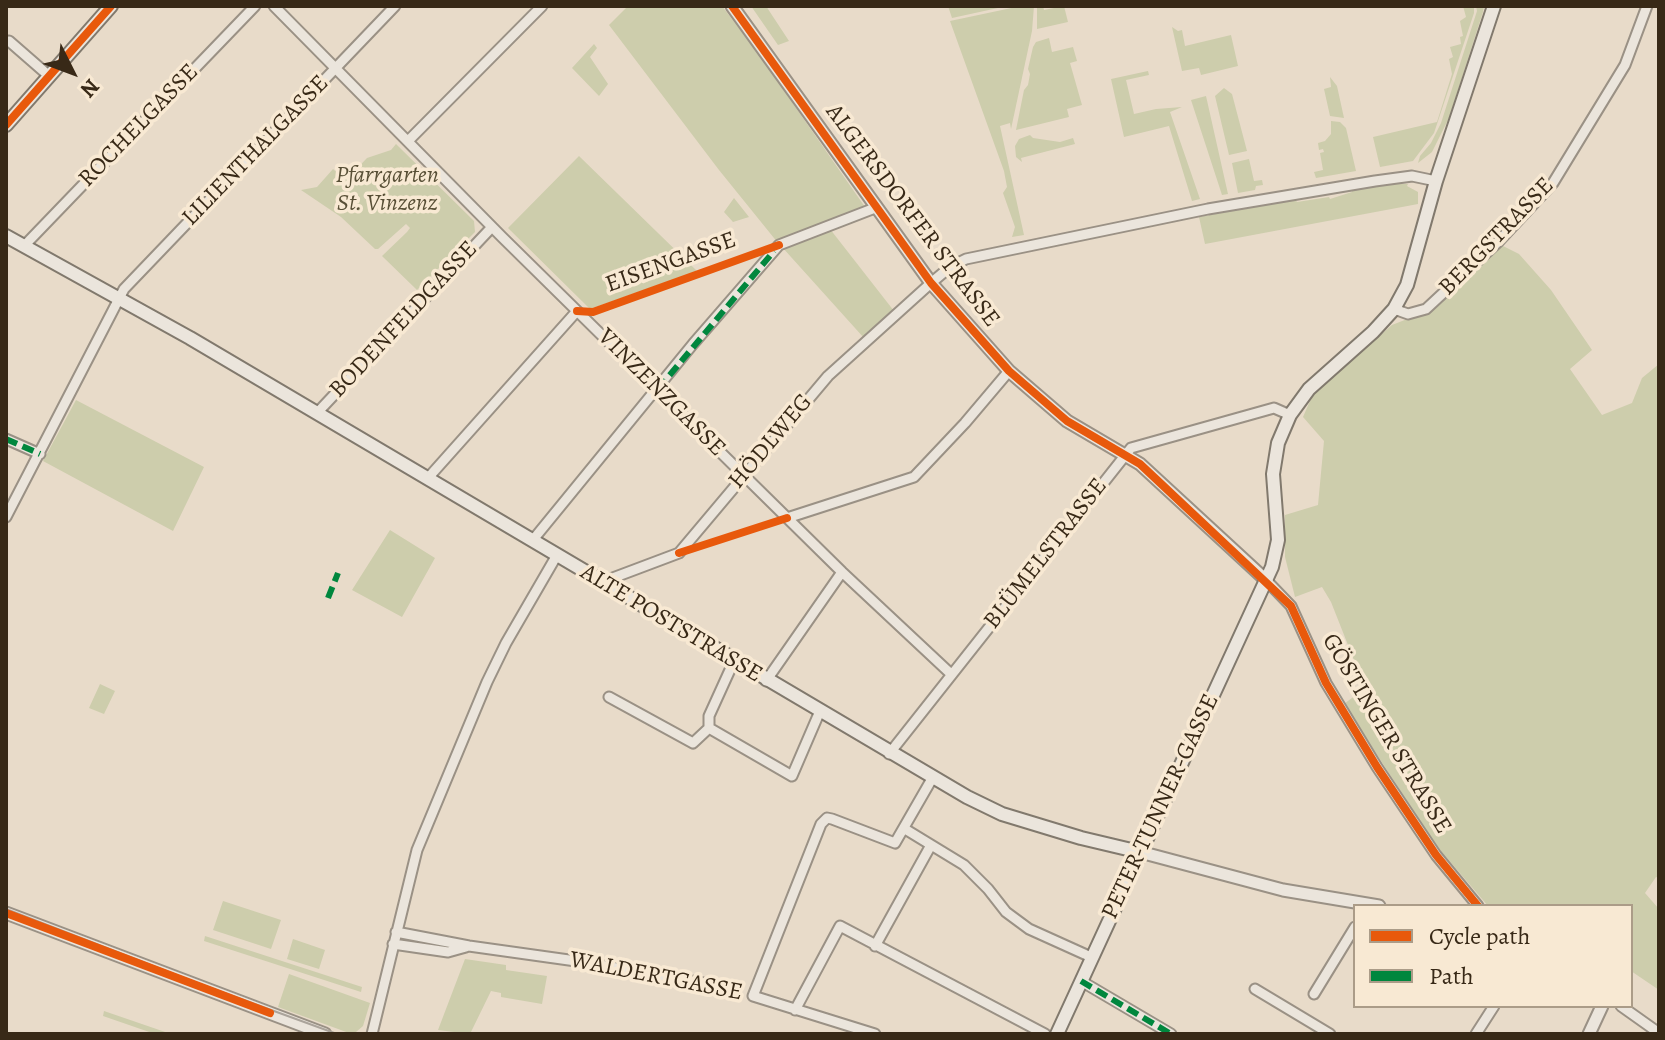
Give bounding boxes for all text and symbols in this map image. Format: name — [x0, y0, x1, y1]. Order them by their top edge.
north arrow — [32, 32, 112, 112]
street label: ROCHELGASSE — [73, 58, 205, 194]
street label: LILIENTHALGASSE — [177, 70, 335, 232]
text: N — [73, 72, 106, 104]
street label: ALGERSDORFER STRASSE — [819, 99, 1005, 333]
park label: Pfarrgarten St. Vinzenz — [335, 162, 439, 218]
street label: BERGSTRASSE — [1433, 172, 1561, 302]
street label: EISENGASSE — [602, 226, 740, 300]
street label: BODENFELDGASSE — [324, 236, 484, 404]
street label: VINZENZGASSE — [591, 323, 731, 463]
street label: HÖDLWEG — [723, 389, 819, 495]
street label: BLÜMELSTRASSE — [978, 473, 1114, 635]
street label: ALTE POSTSTRASSE — [575, 558, 767, 690]
street label: GÖSTINGER STRASSE — [1315, 629, 1457, 839]
street label: PETER-TUNNER-GASSE — [1096, 690, 1226, 924]
legend — [1353, 904, 1633, 1008]
text: Cycle path — [1429, 920, 1530, 952]
street label: WALDERTGASSE — [567, 946, 745, 1008]
text: Path — [1429, 960, 1474, 992]

